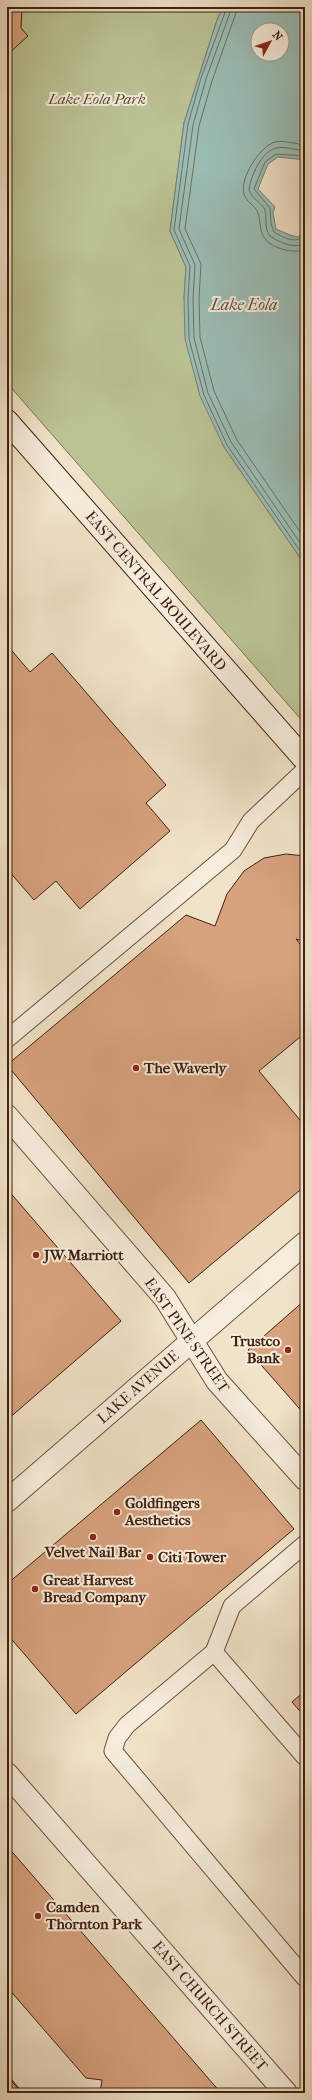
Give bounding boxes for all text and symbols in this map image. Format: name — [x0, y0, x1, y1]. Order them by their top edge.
north arrow — [250, 22, 290, 62]
text: N — [270, 29, 285, 44]
park label: Lake Eola Park — [47, 90, 146, 108]
water label: Lake Eola — [210, 295, 277, 314]
street label: EAST CENTRAL BOULEVARD — [82, 507, 230, 675]
place label: The Waverly — [143, 1059, 228, 1077]
marker: The Waverly — [131, 1063, 141, 1073]
place label: JW Marriott — [42, 1246, 124, 1264]
marker: JW Marriott — [31, 1250, 41, 1260]
street label: EAST PINE STREET — [141, 1274, 234, 1396]
place label: Trustco Bank — [230, 1332, 281, 1367]
marker: Trustco Bank — [283, 1345, 293, 1355]
street label: LAKE AVENUE — [94, 1347, 182, 1427]
place label: Goldfingers Aesthetics — [124, 1494, 200, 1529]
marker: Goldfingers Aesthetics — [112, 1507, 122, 1517]
marker: Velvet Nail Bar — [88, 1532, 98, 1542]
place label: Velvet Nail Bar — [44, 1543, 142, 1561]
place label: Citi Tower — [158, 1548, 227, 1566]
marker: Citi Tower — [145, 1552, 155, 1562]
place label: Great Harvest Bread Company — [43, 1571, 147, 1606]
marker: Great Harvest Bread Company — [30, 1584, 40, 1594]
place label: Camden Thornton Park — [45, 1898, 143, 1933]
marker: Camden Thornton Park — [33, 1911, 43, 1921]
street label: EAST CHURCH STREET — [149, 1937, 272, 2075]

